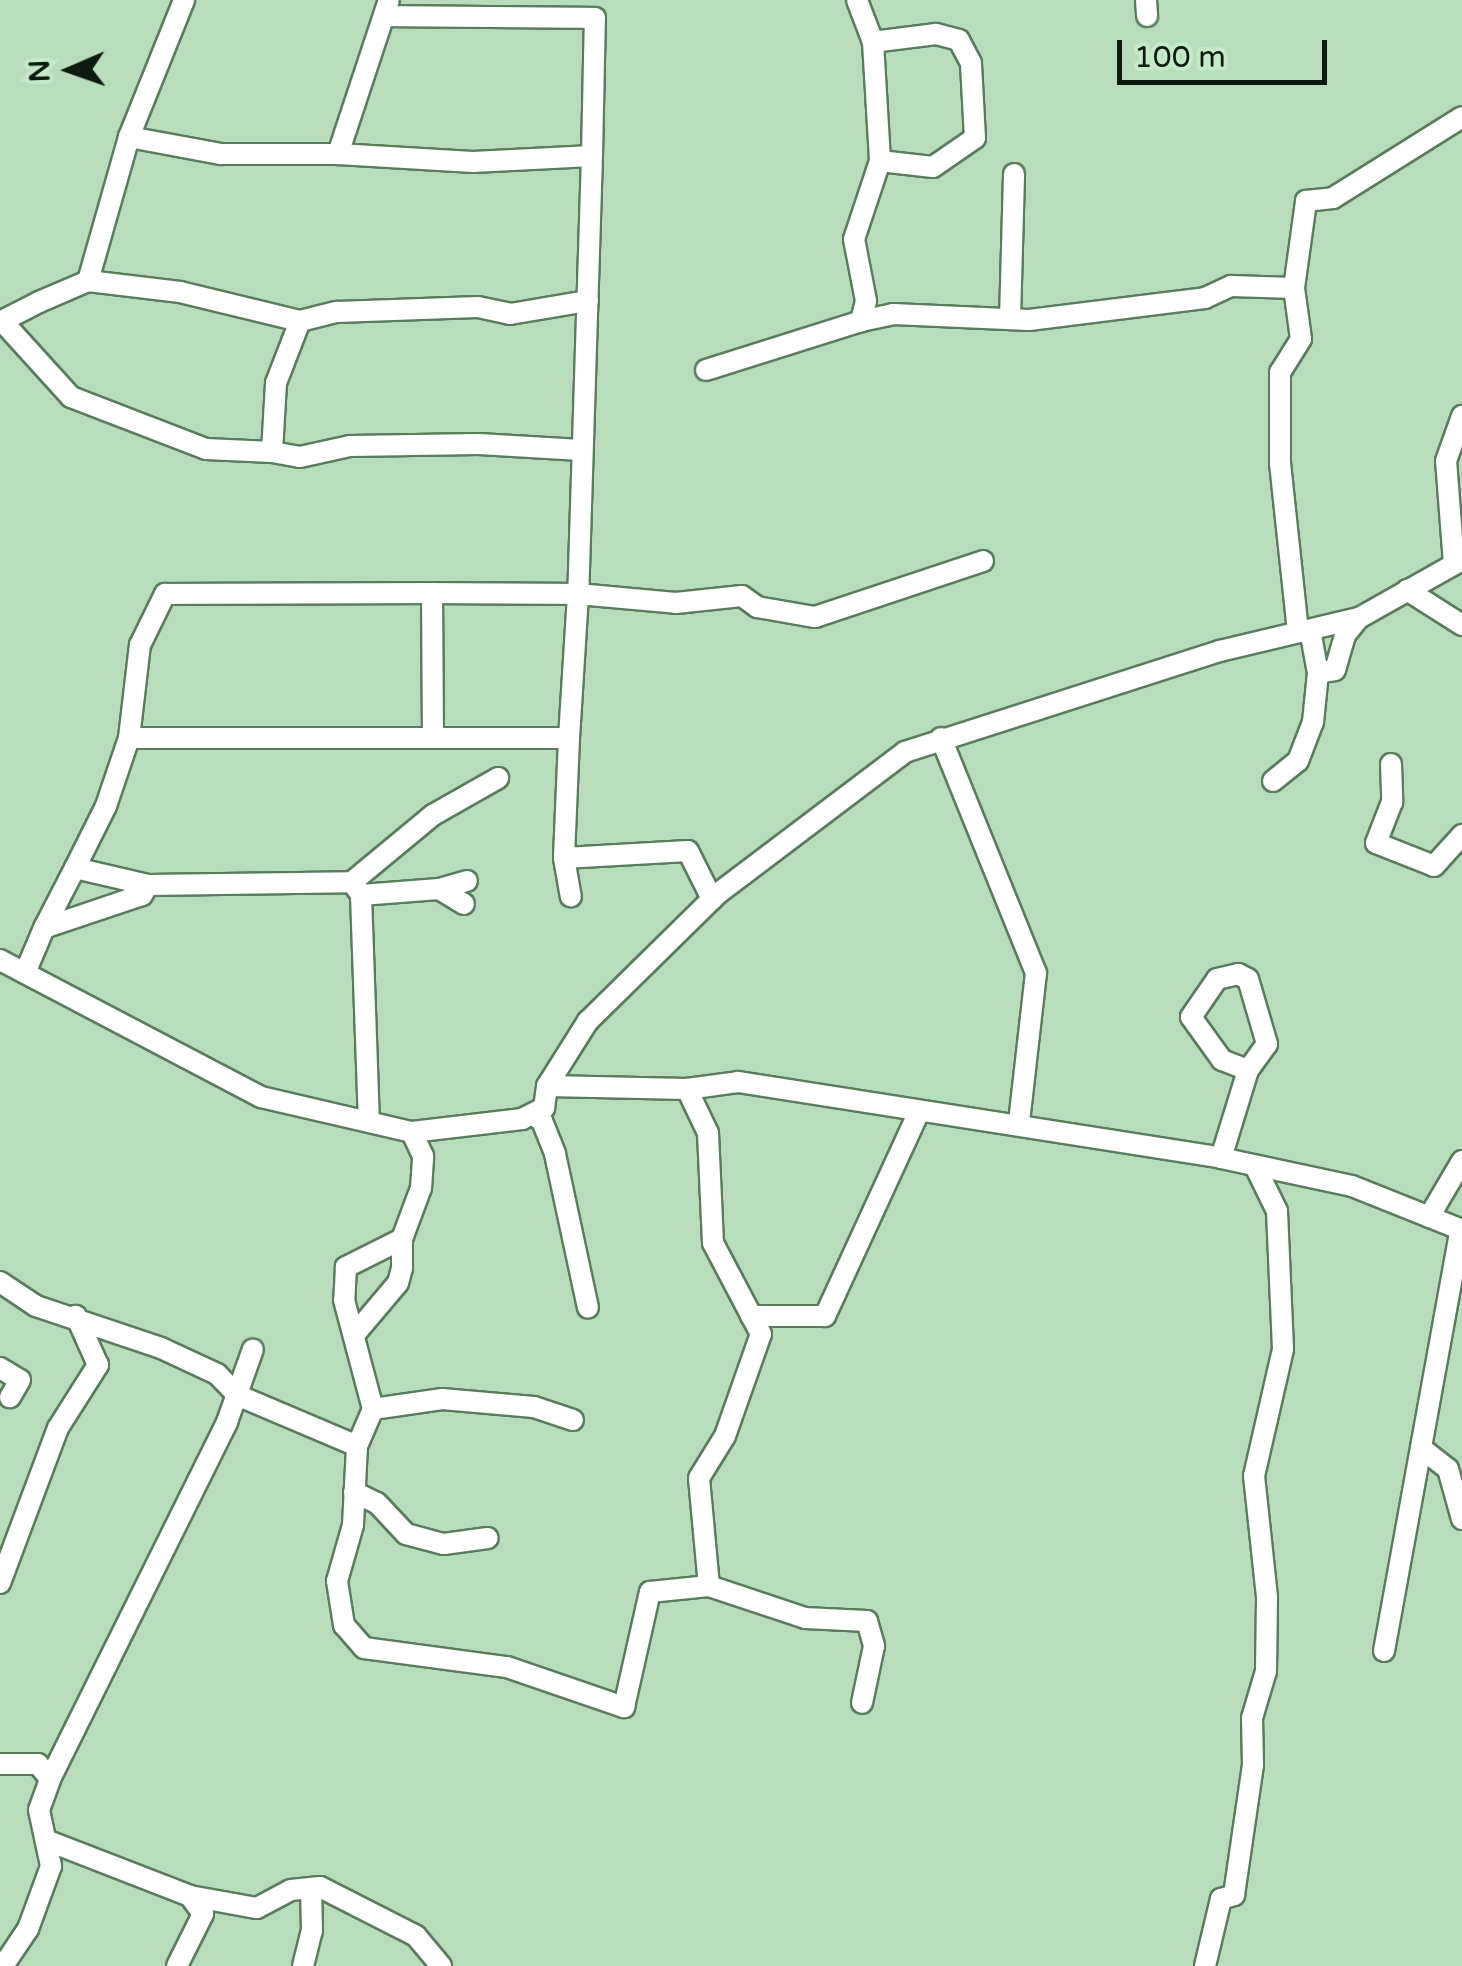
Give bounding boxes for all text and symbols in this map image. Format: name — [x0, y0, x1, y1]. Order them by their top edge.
north arrow — [20, 20, 120, 120]
scale bar — [1122, 20, 1332, 82]
text: 100 m — [1134, 39, 1226, 76]
text: N — [23, 59, 57, 83]

